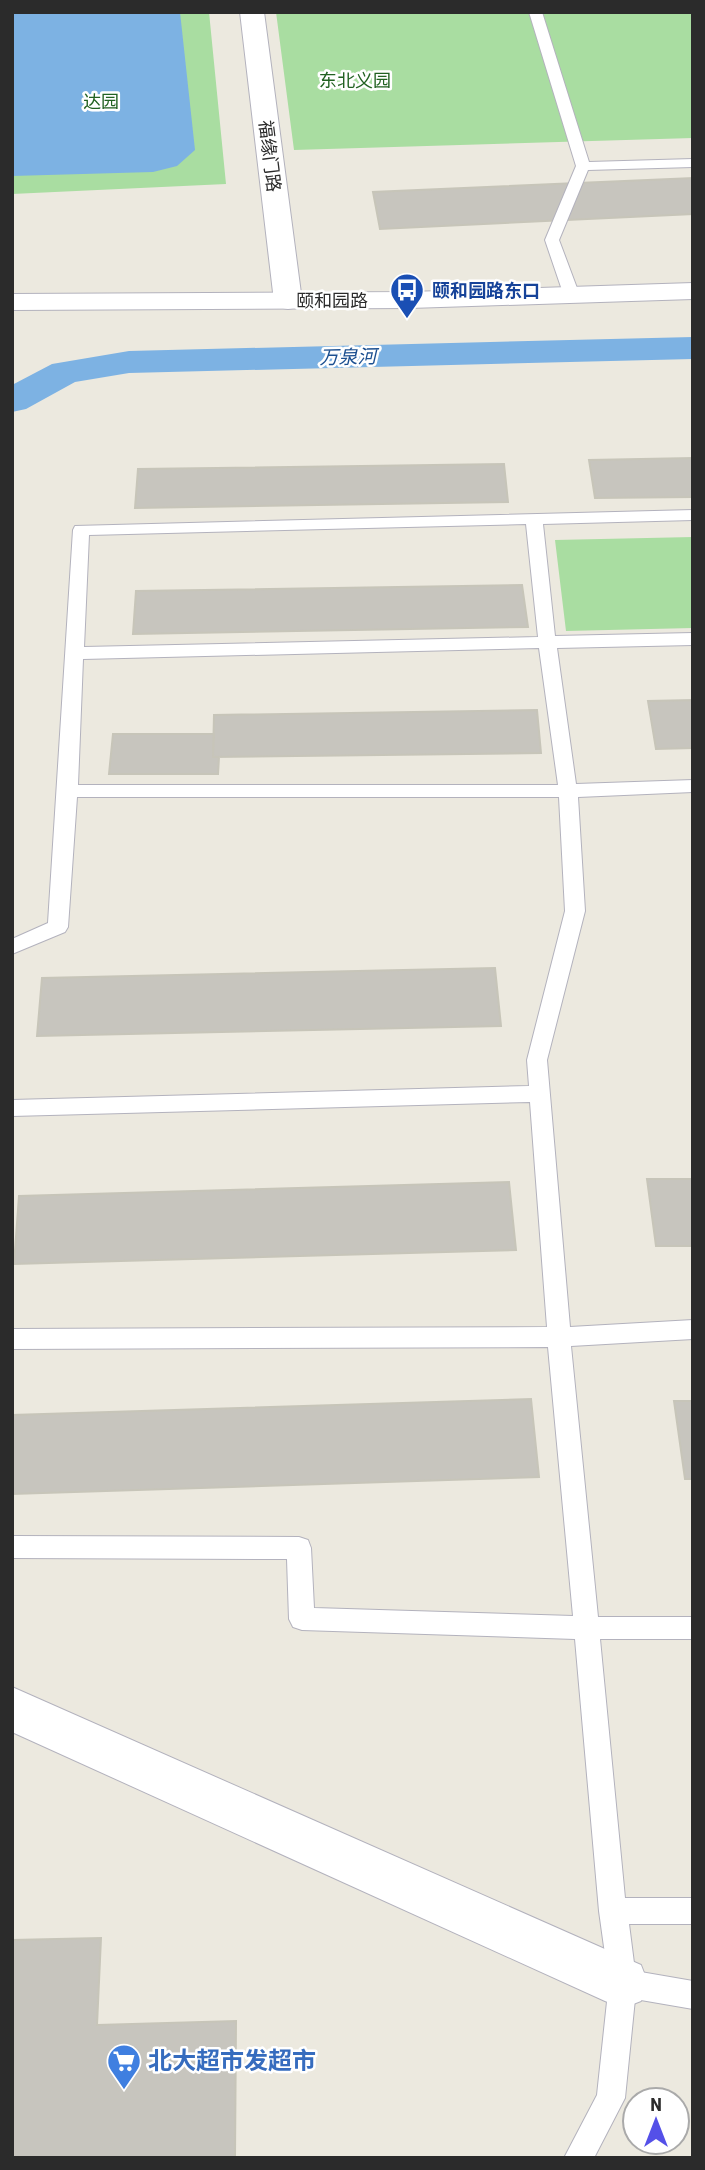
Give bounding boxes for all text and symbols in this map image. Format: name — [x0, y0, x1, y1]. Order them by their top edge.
park label: 东北义园 — [319, 70, 391, 91]
park label: 达园 — [83, 91, 119, 112]
street label: 福缘门路 — [255, 119, 285, 193]
bus stop icon: 颐和园路东口 — [388, 271, 426, 320]
place label: 颐和园路东口 — [432, 280, 540, 301]
street label: 颐和园路 — [296, 290, 368, 311]
water label: 万泉河 — [319, 345, 381, 369]
supermarket icon: 北大超市发超市 — [105, 2042, 143, 2091]
place label: 北大超市发超市 — [148, 2047, 316, 2075]
north arrow — [621, 2086, 691, 2156]
text: N — [650, 2093, 662, 2116]

